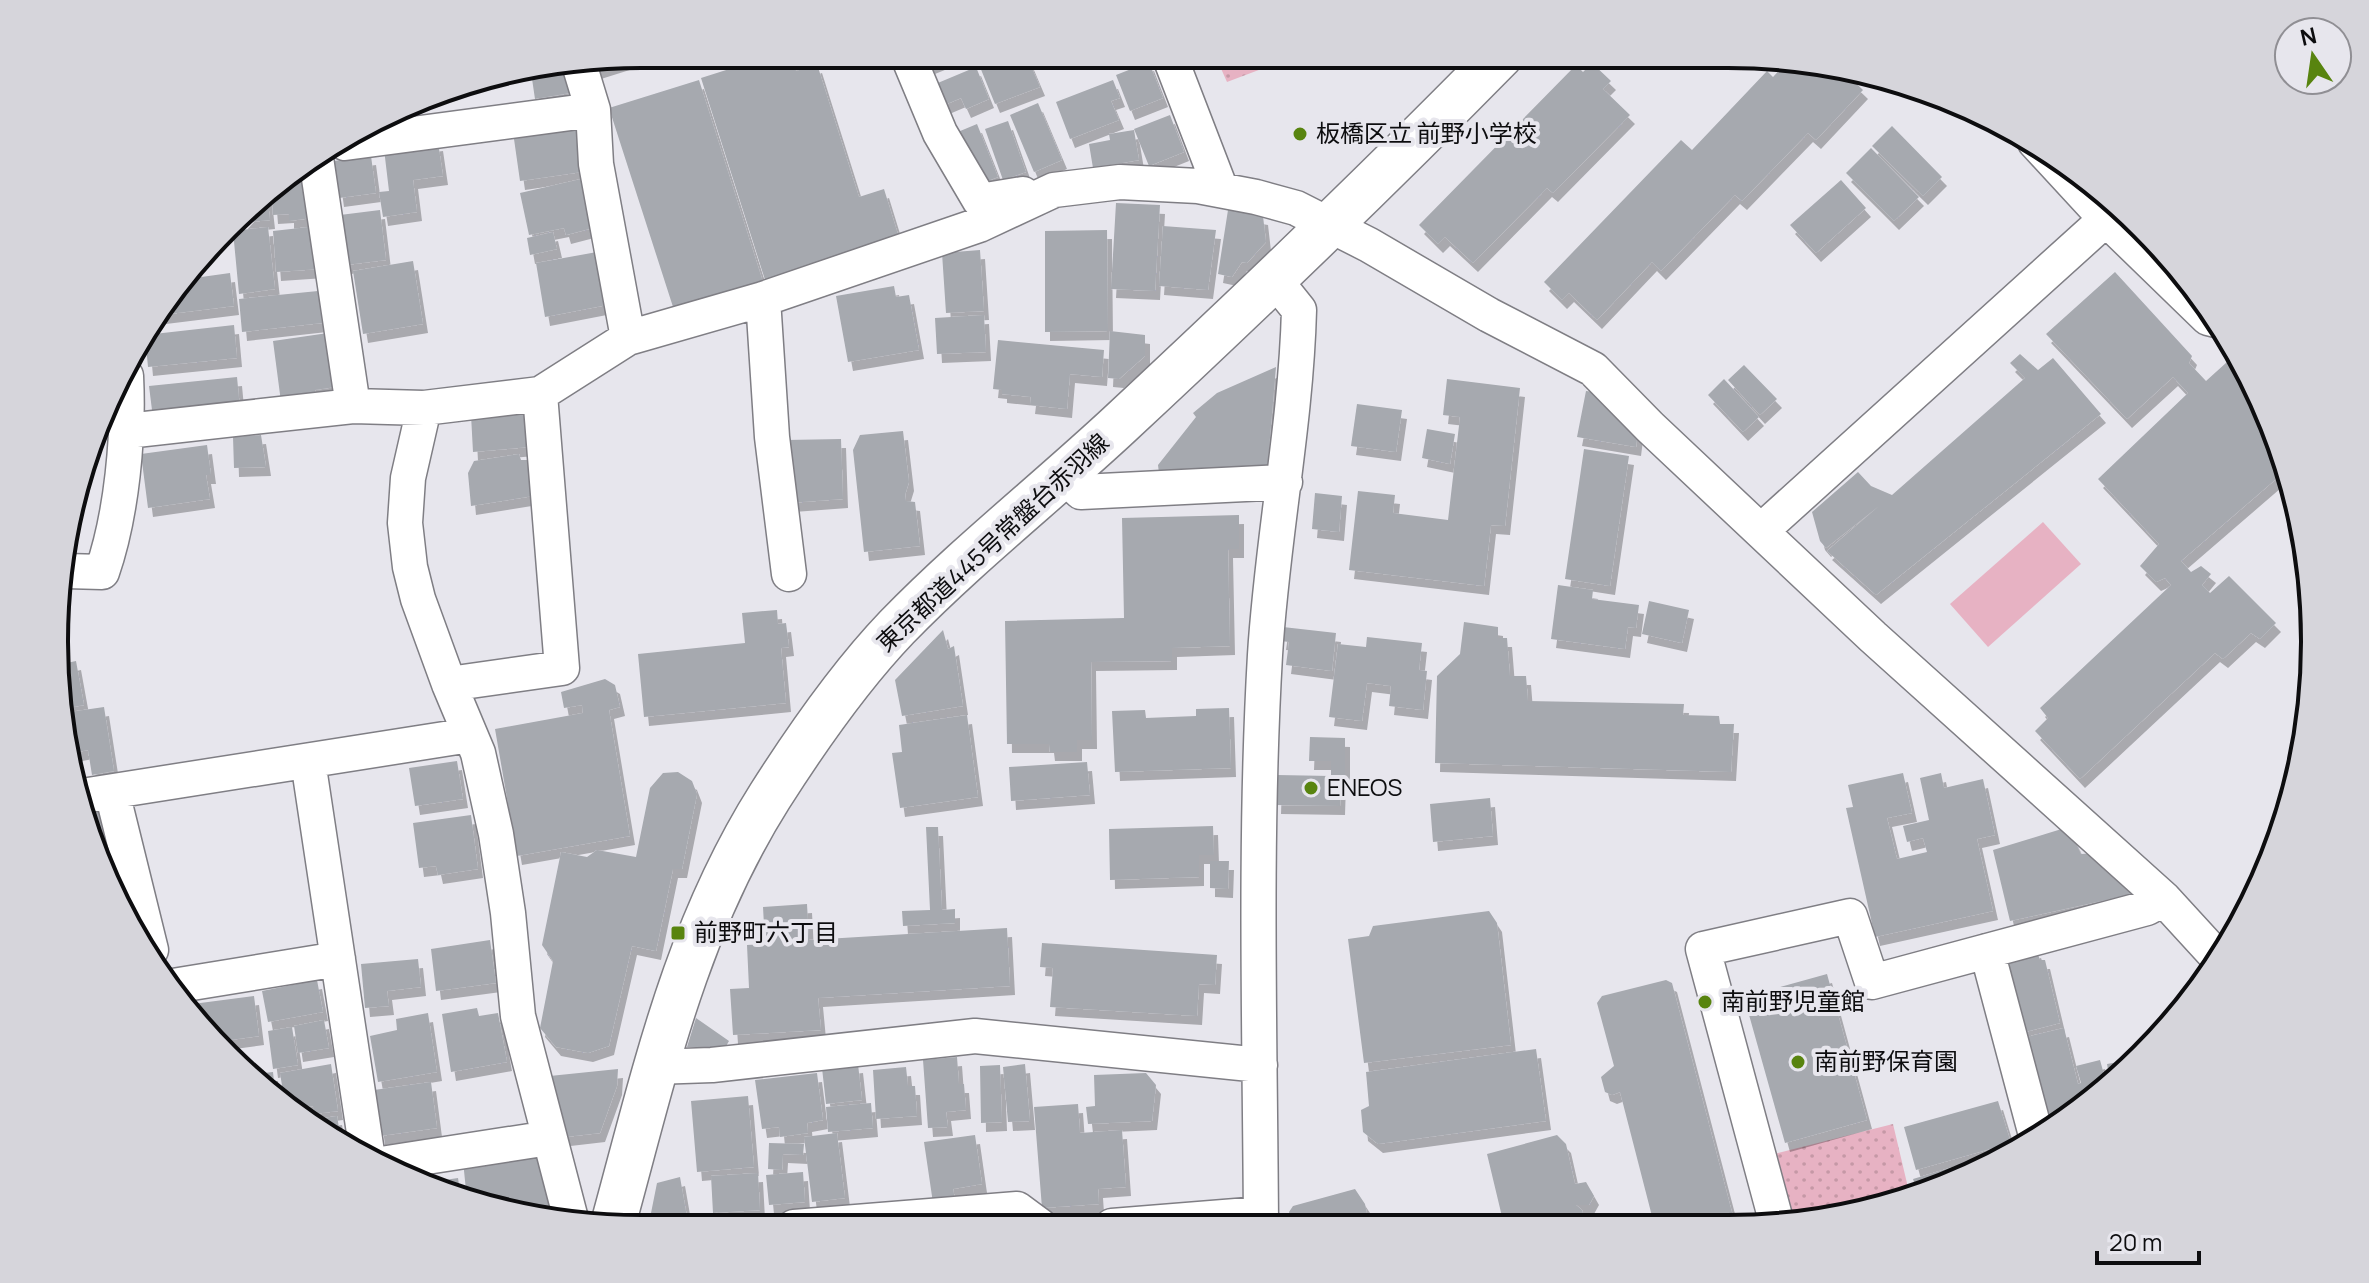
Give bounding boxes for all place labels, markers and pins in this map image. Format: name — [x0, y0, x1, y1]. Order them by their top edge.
place label: 板橋区立 前野小学校 — [1316, 116, 1537, 149]
marker: 板橋区立 前野小学校 — [1291, 125, 1309, 143]
place label: ENEOS — [1327, 770, 1402, 803]
marker: ENEOS — [1302, 779, 1320, 797]
place label: 前野町六丁目 — [694, 915, 838, 948]
marker: 前野町六丁目 — [669, 924, 687, 942]
place label: 南前野児童館 — [1721, 984, 1865, 1017]
marker: 南前野児童館 — [1696, 993, 1714, 1011]
place label: 南前野保育園 — [1814, 1044, 1958, 1077]
marker: 南前野保育園 — [1789, 1053, 1807, 1071]

